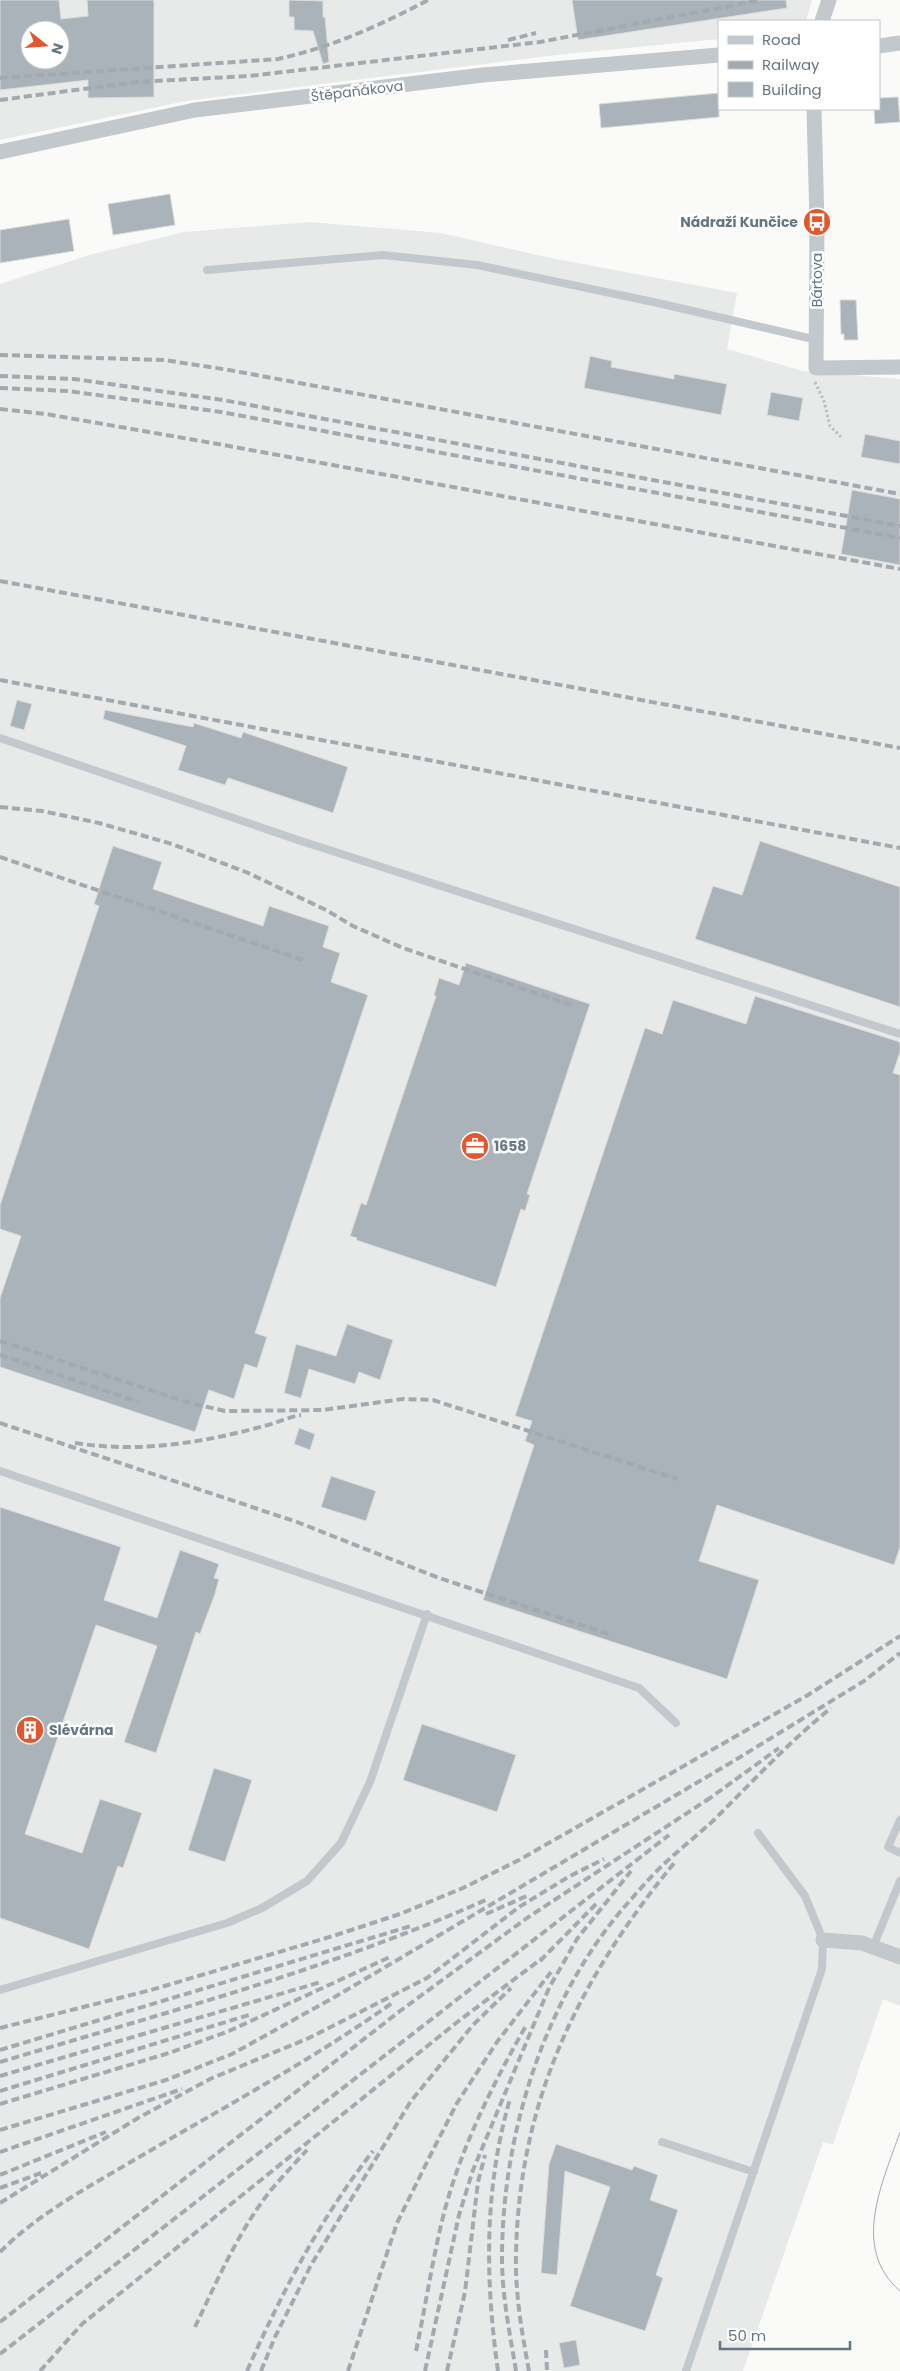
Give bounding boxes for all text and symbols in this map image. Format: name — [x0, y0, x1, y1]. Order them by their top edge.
north arrow — [20, 20, 70, 70]
legend — [718, 20, 880, 110]
text: Road — [762, 29, 801, 50]
text: N — [46, 41, 69, 57]
text: Railway — [762, 54, 820, 75]
street label: Štěpaňákova — [310, 75, 404, 107]
text: Building — [762, 79, 822, 100]
bus stop icon: Nádraží Kunčice — [802, 207, 832, 237]
place label: Nádraží Kunčice — [680, 212, 798, 232]
street label: Bártova — [807, 253, 827, 307]
office icon: 1658 — [460, 1131, 490, 1161]
place label: 1658 — [494, 1136, 526, 1156]
building icon: Slévárna — [15, 1715, 45, 1745]
place label: Slévárna — [49, 1720, 114, 1740]
scale bar — [720, 2318, 850, 2350]
text: 50 m — [728, 2325, 766, 2346]

